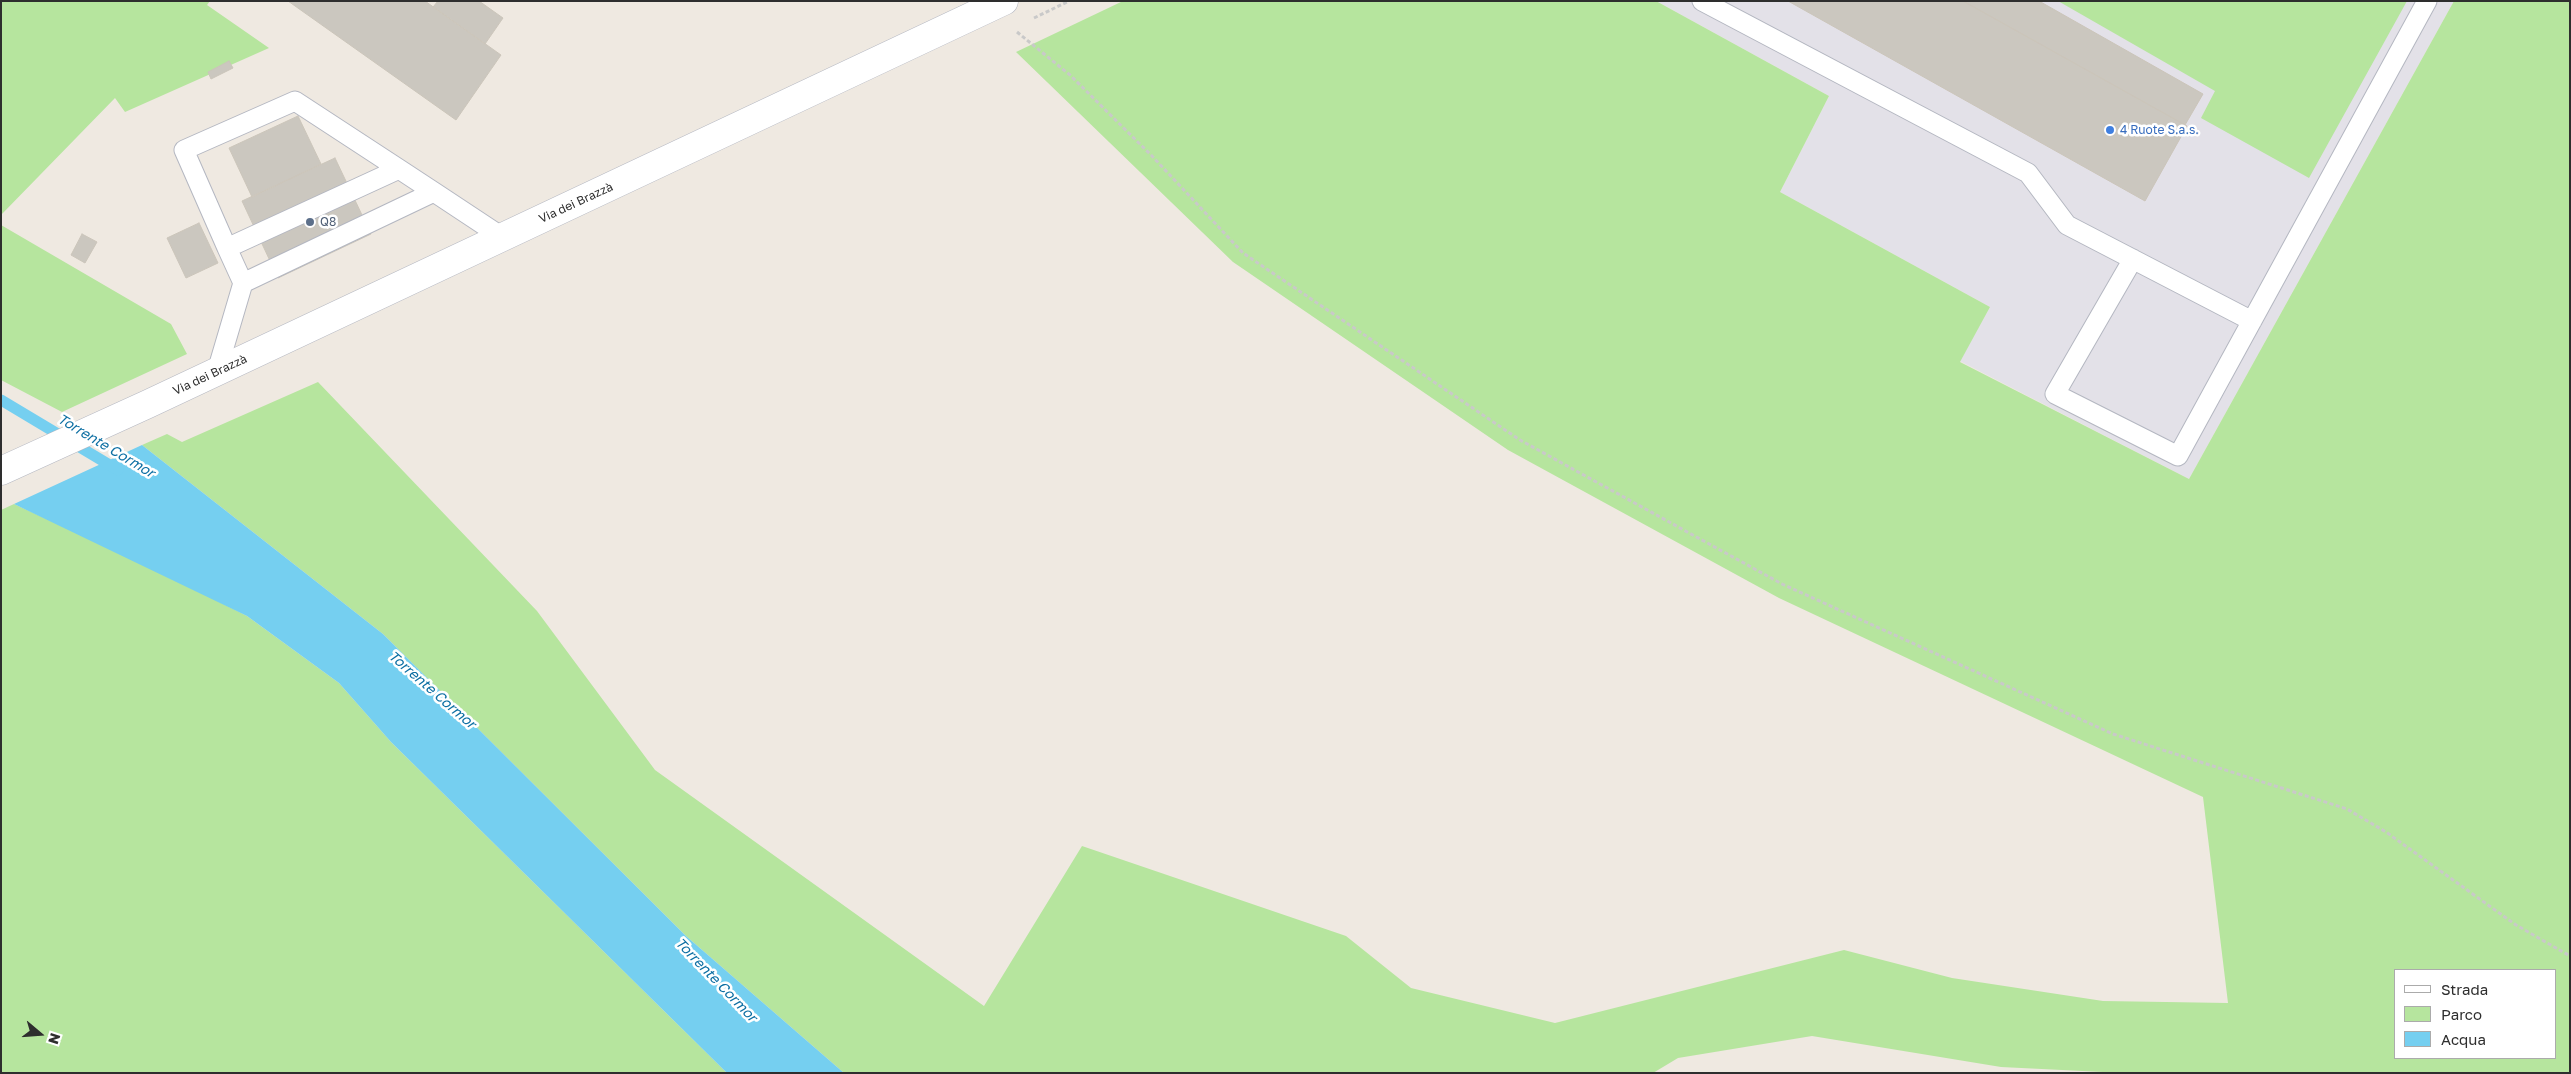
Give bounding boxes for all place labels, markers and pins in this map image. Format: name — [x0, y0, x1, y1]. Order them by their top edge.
place label: 4 Ruote S.a.s. — [2120, 123, 2199, 137]
marker: 4 Ruote S.a.s. — [2104, 124, 2116, 136]
place label: Q8 — [320, 215, 336, 229]
marker: Q8 — [304, 216, 316, 228]

